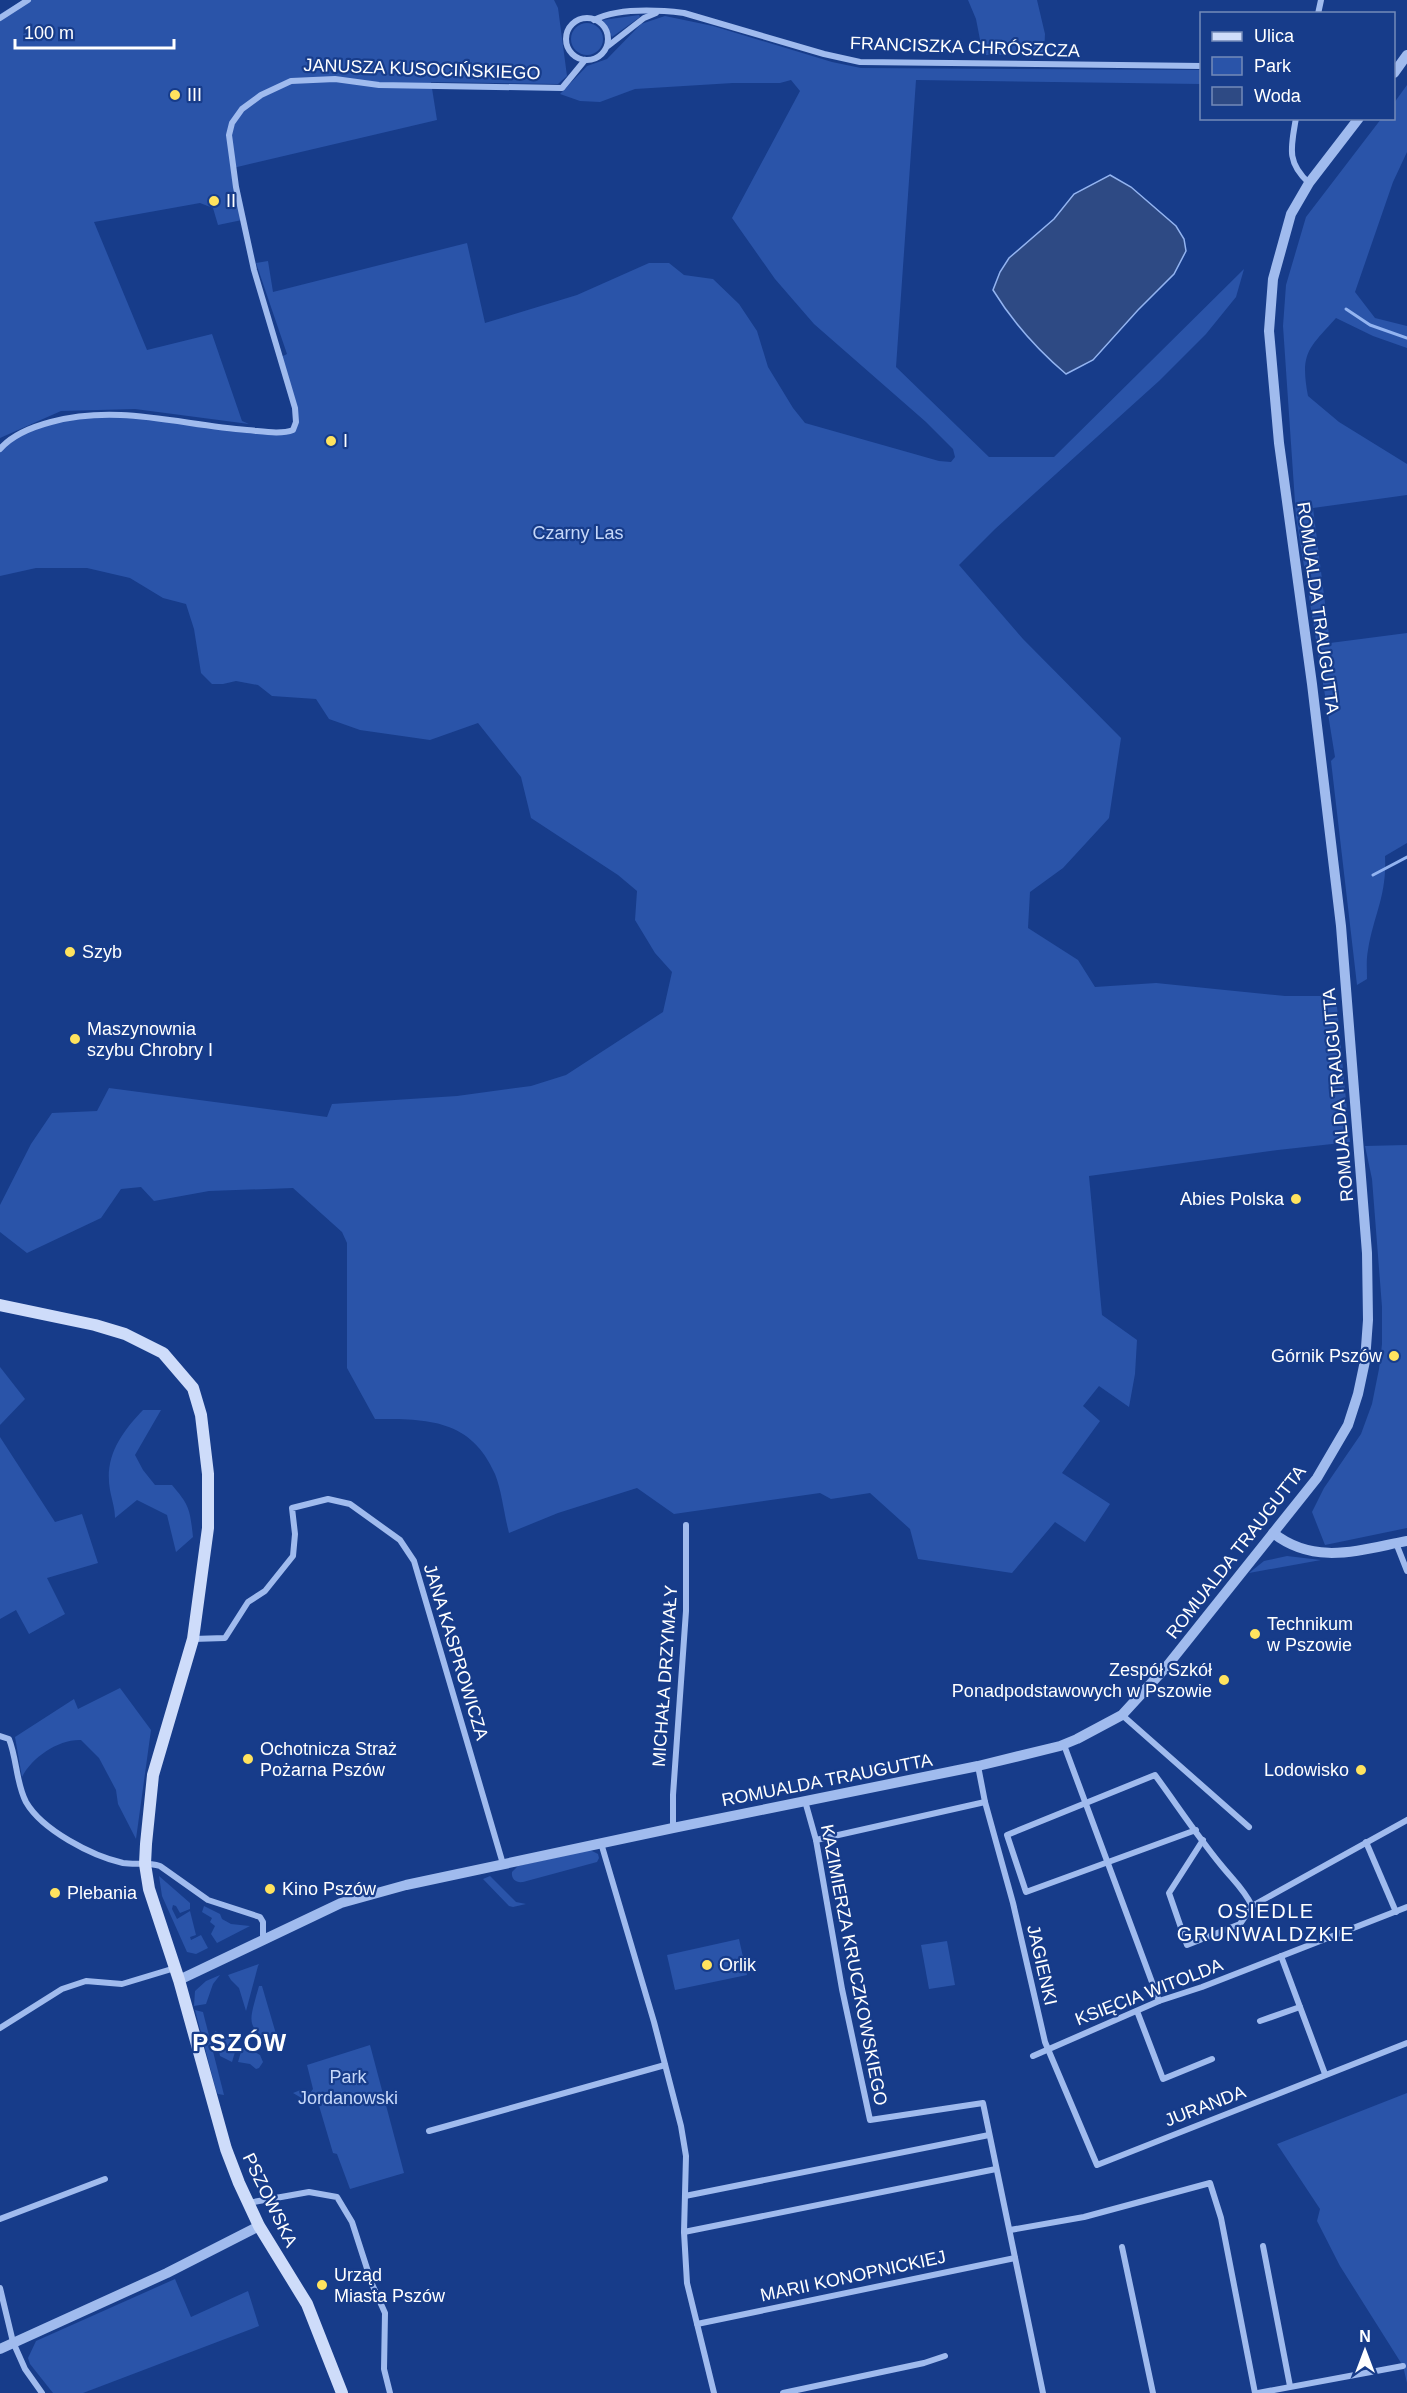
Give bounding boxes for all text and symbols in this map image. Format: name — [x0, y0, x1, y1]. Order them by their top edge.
scale bar — [15, 12, 174, 50]
legend — [1200, 12, 1395, 120]
text: 100 m — [24, 23, 74, 43]
text: Ulica — [1254, 26, 1295, 46]
street label: FRANCISZKA CHRÓSZCZA — [850, 32, 1080, 61]
street label: JANUSZA KUSOCIŃSKIEGO — [303, 55, 541, 83]
text: Park — [1254, 56, 1292, 76]
place label: III — [187, 85, 202, 105]
text: Woda — [1254, 86, 1302, 106]
marker: III — [168, 88, 182, 102]
place label: II — [226, 191, 236, 211]
marker: II — [207, 194, 221, 208]
place label: I — [343, 431, 348, 451]
marker: I — [324, 434, 338, 448]
street label: ROMUALDA TRAUGUTTA — [1293, 500, 1343, 716]
park label: Czarny Las — [532, 523, 624, 543]
place label: Szyb — [82, 942, 122, 962]
marker: Szyb — [63, 945, 77, 959]
street label: ROMUALDA TRAUGUTTA — [1319, 987, 1357, 1203]
place label: Maszynownia szybu Chrobry I — [87, 1019, 213, 1060]
marker: Maszynownia szybu Chrobry I — [68, 1032, 82, 1046]
place label: Abies Polska — [1180, 1189, 1285, 1209]
marker: Abies Polska — [1289, 1192, 1303, 1206]
place label: Górnik Pszów — [1271, 1346, 1383, 1366]
marker: Górnik Pszów — [1387, 1349, 1401, 1363]
street label: ROMUALDA TRAUGUTTA — [1162, 1461, 1310, 1643]
street label: JANA KASPROWICZA — [420, 1562, 492, 1742]
street label: MICHAŁA DRZYMAŁY — [649, 1585, 681, 1767]
place label: Technikum w Pszowie — [1266, 1614, 1353, 1655]
marker: Technikum w Pszowie — [1248, 1627, 1262, 1641]
place label: Zespół Szkół Ponadpodstawowych w Pszowie — [952, 1660, 1212, 1701]
marker: Zespół Szkół Ponadpodstawowych w Pszowie — [1217, 1673, 1231, 1687]
place label: Ochotnicza Straż Pożarna Pszów — [260, 1739, 397, 1780]
street label: ROMUALDA TRAUGUTTA — [720, 1750, 934, 1810]
marker: Ochotnicza Straż Pożarna Pszów — [241, 1752, 255, 1766]
place label: Lodowisko — [1264, 1760, 1349, 1780]
marker: Lodowisko — [1354, 1763, 1368, 1777]
street label: KAZIMIERZA KRUCZKOWSKIEGO — [817, 1823, 891, 2107]
place label: Kino Pszów — [282, 1879, 377, 1899]
marker: Kino Pszów — [263, 1882, 277, 1896]
place label: Plebania — [67, 1883, 138, 1903]
marker: Plebania — [48, 1886, 62, 1900]
district label: OSIEDLE GRUNWALDZKIE — [1177, 1900, 1355, 1945]
street label: JAGIENKI — [1023, 1923, 1061, 2007]
place label: Orlik — [719, 1955, 757, 1975]
street label: KSIĘCIA WITOLDA — [1072, 1955, 1226, 2029]
marker: Orlik — [700, 1958, 714, 1972]
district label: PSZÓW — [192, 2029, 288, 2056]
park label: Park Jordanowski — [298, 2067, 398, 2108]
street label: JURANDA — [1162, 2081, 1248, 2131]
street label: PSZOWSKA — [239, 2150, 301, 2250]
street label: MARII KONOPNICKIEJ — [758, 2247, 948, 2305]
place label: Urząd Miasta Pszów — [334, 2265, 446, 2306]
marker: Urząd Miasta Pszów — [315, 2278, 329, 2292]
north arrow — [1335, 2321, 1395, 2381]
text: N — [1359, 2328, 1371, 2345]

